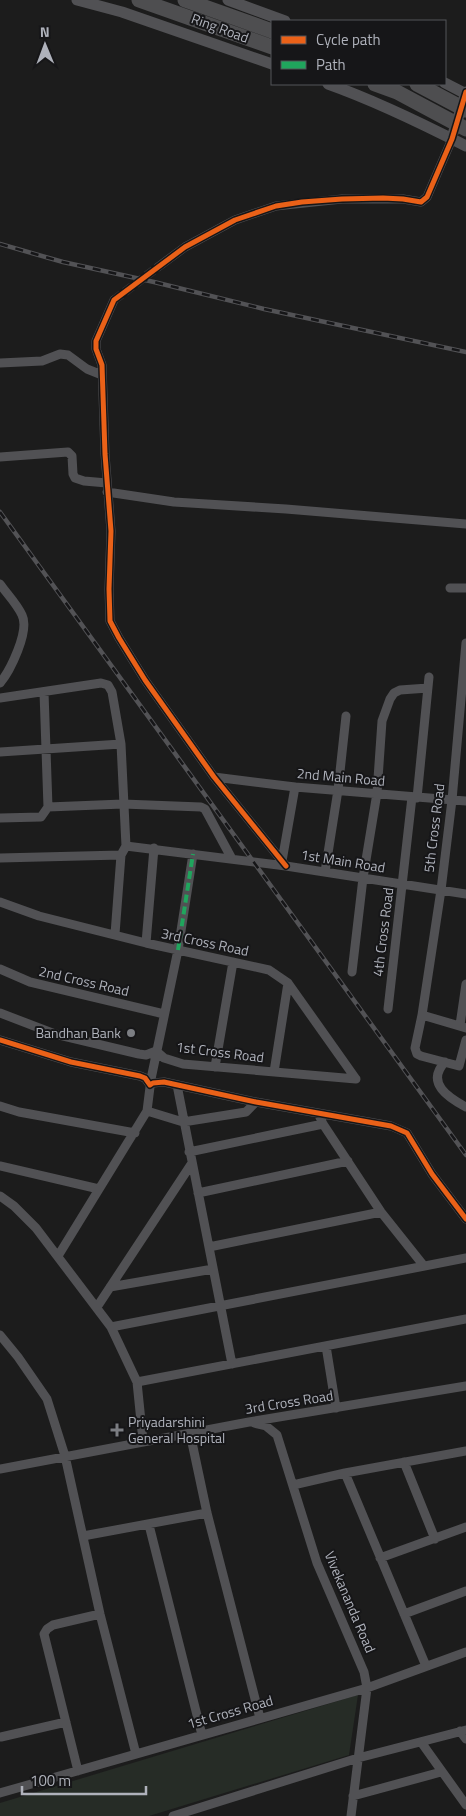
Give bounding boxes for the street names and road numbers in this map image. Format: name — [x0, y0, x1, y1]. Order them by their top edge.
street label: Ring Road — [188, 7, 252, 48]
street label: 2nd Main Road — [296, 762, 386, 791]
street label: 5th Cross Road — [418, 782, 449, 874]
street label: 1st Main Road — [299, 843, 387, 878]
street label: 4th Cross Road — [367, 886, 398, 978]
street label: 3rd Cross Road — [159, 922, 251, 961]
street label: 2nd Cross Road — [37, 960, 131, 1001]
street label: 1st Cross Road — [175, 1036, 265, 1067]
street label: 3rd Cross Road — [243, 1384, 335, 1419]
street label: Vivekananda Road — [320, 1548, 381, 1656]
street label: 1st Cross Road — [184, 1689, 275, 1734]

